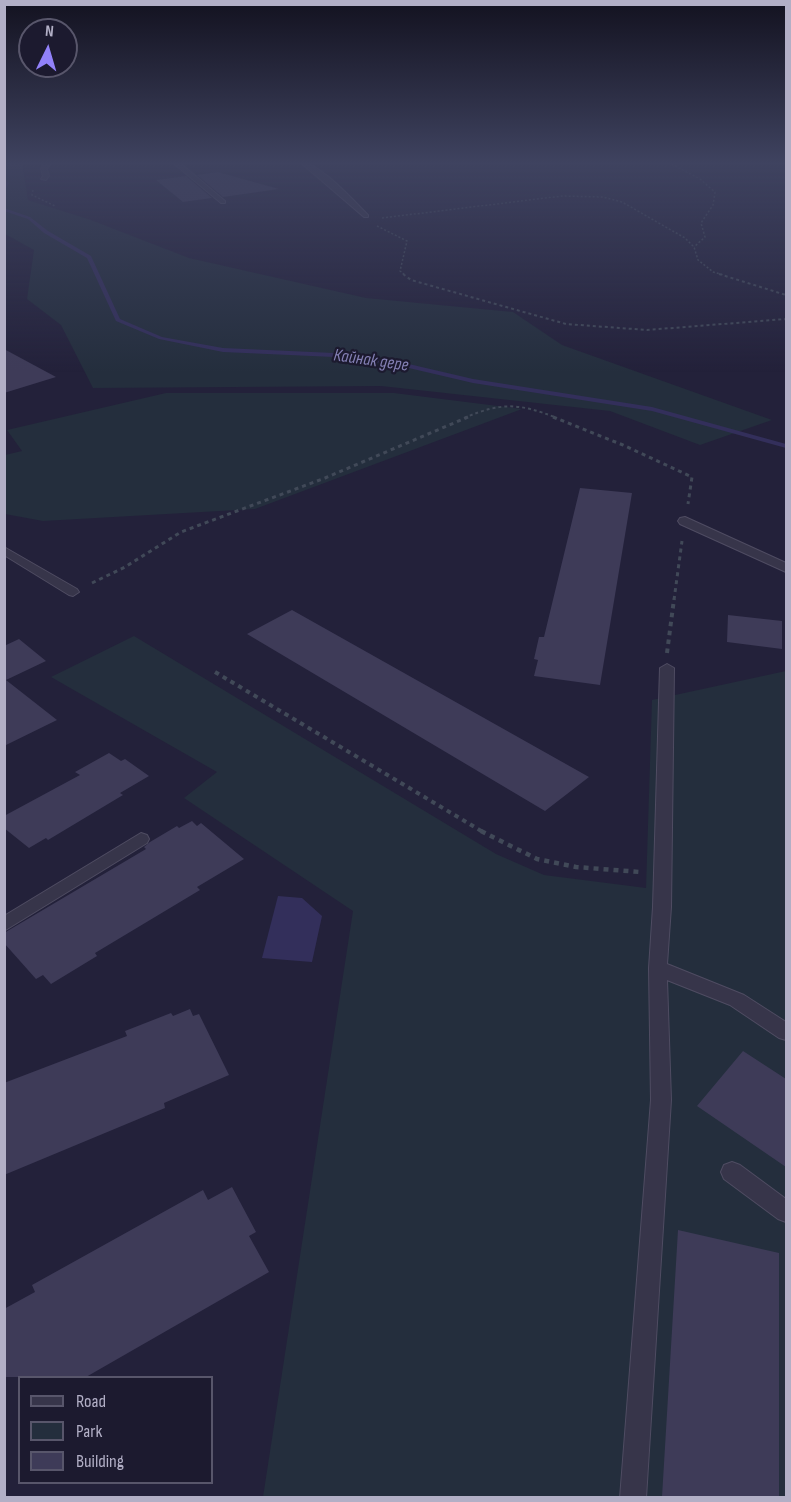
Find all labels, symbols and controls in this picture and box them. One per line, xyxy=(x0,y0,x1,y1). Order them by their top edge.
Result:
north arrow xyxy=(18,18,78,78)
text: N xyxy=(44,22,55,41)
water label: Кайнак дере xyxy=(332,345,410,377)
legend xyxy=(18,1376,213,1484)
text: Road xyxy=(76,1391,106,1412)
text: Park xyxy=(76,1421,102,1442)
text: Building xyxy=(76,1451,124,1472)

